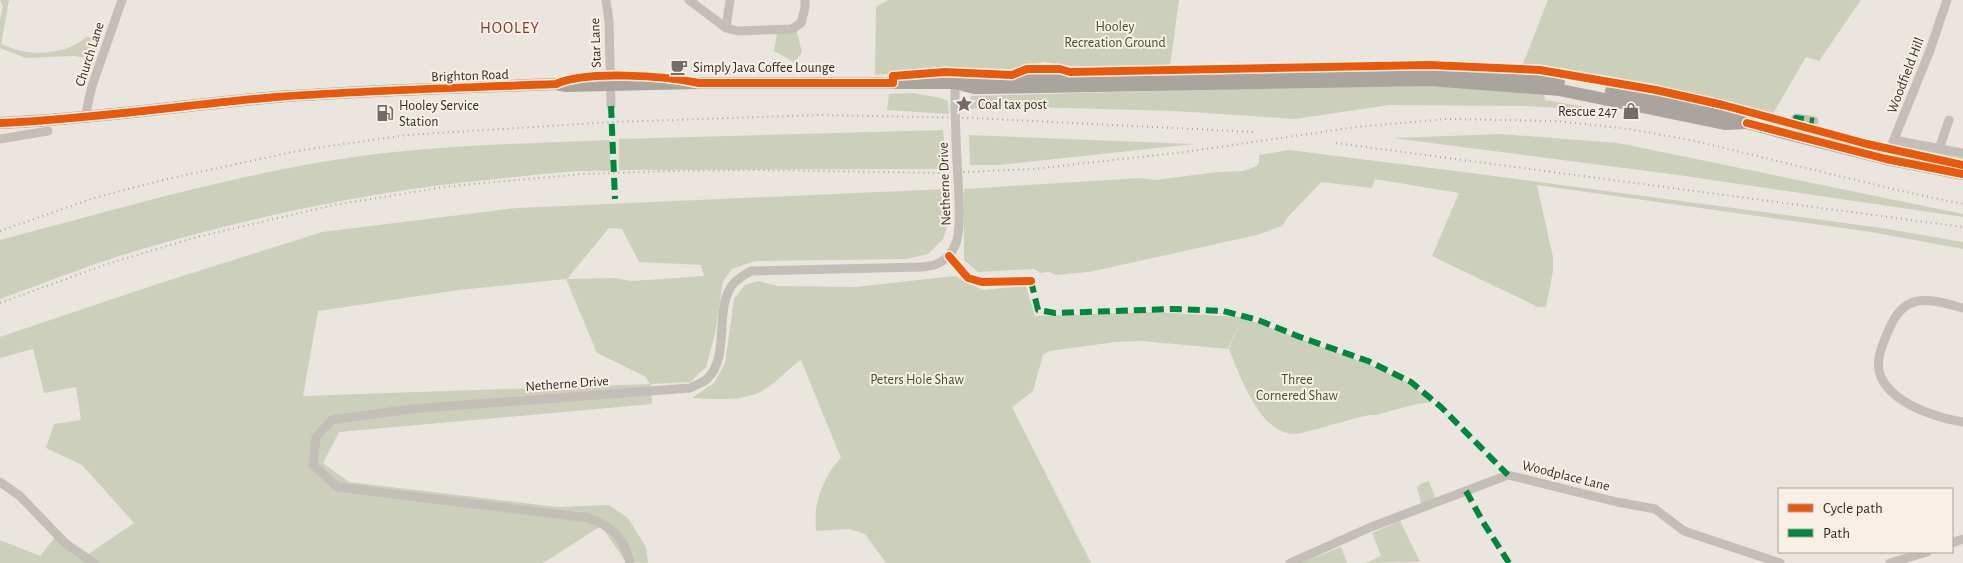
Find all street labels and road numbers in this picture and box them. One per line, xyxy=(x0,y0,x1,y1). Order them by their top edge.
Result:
street label: Star Lane xyxy=(588,18,604,68)
street label: Church Lane xyxy=(73,20,107,88)
street label: Woodfield Hill xyxy=(1885,35,1927,115)
street label: Brighton Road xyxy=(431,68,509,84)
street label: Netherne Drive xyxy=(937,142,953,226)
street label: Netherne Drive xyxy=(525,374,609,394)
street label: Woodplace Lane xyxy=(1520,458,1611,494)

